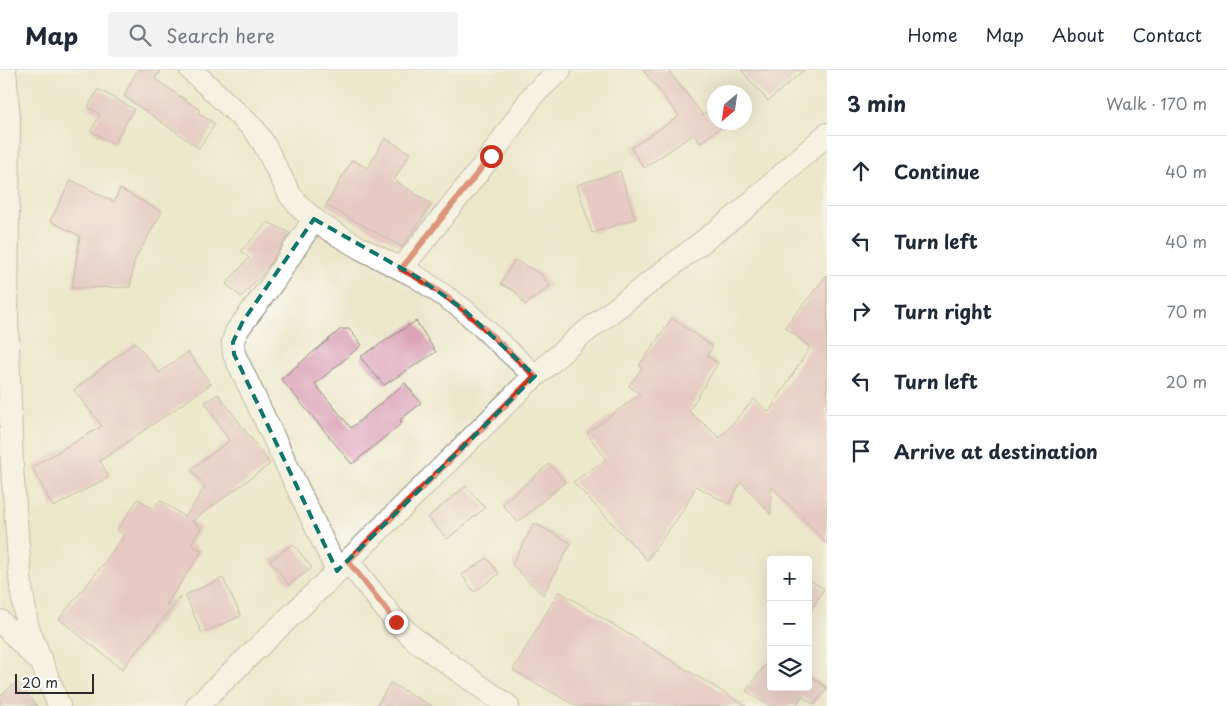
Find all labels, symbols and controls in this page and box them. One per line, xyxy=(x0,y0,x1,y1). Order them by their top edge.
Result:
search box xyxy=(108,12,458,57)
text: Map xyxy=(25,17,78,53)
icon: search xyxy=(126,21,154,49)
text: Search here xyxy=(166,21,275,49)
text: Home xyxy=(907,21,957,48)
text: Map xyxy=(985,21,1024,48)
text: About xyxy=(1052,21,1104,48)
text: Contact xyxy=(1132,21,1202,48)
north arrow xyxy=(707,85,752,130)
text: 3 min xyxy=(847,87,906,119)
text: Walk · 170 m xyxy=(1106,91,1207,115)
route start xyxy=(480,145,503,168)
icon: ahead xyxy=(847,157,875,185)
text: Continue xyxy=(894,157,980,185)
text: 40 m xyxy=(1165,159,1207,183)
icon: left xyxy=(847,227,875,255)
text: Turn left xyxy=(894,227,978,255)
text: 40 m xyxy=(1165,229,1207,253)
icon: right xyxy=(847,297,875,325)
text: Turn right xyxy=(894,297,992,325)
text: 70 m xyxy=(1167,299,1207,323)
icon: left xyxy=(847,367,875,395)
text: Turn left xyxy=(894,367,978,395)
text: 20 m xyxy=(1166,369,1207,393)
icon: arrive xyxy=(847,437,875,465)
text: Arrive at destination xyxy=(894,437,1098,465)
map controls xyxy=(767,556,812,691)
button: + xyxy=(767,556,812,601)
button: − xyxy=(767,601,812,646)
route end xyxy=(385,611,408,634)
button: layers xyxy=(767,646,812,691)
scale bar xyxy=(15,671,94,694)
text: 20 m xyxy=(22,672,58,693)

